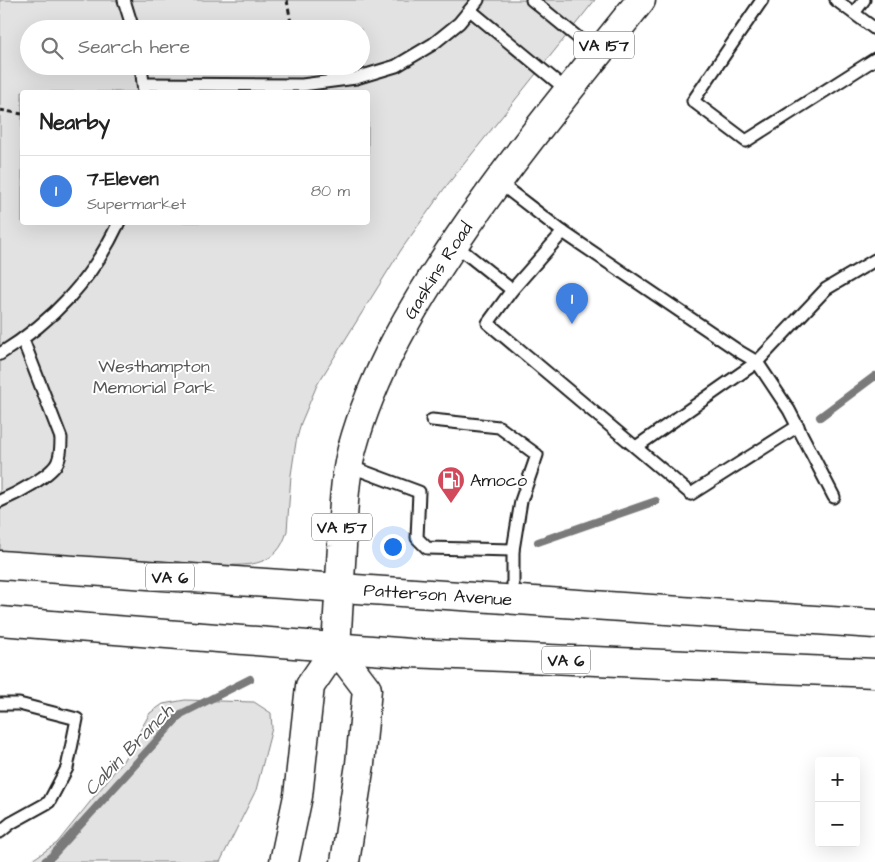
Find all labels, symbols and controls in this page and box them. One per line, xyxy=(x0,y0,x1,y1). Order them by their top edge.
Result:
search box xyxy=(20,20,370,75)
road number: VA 157 xyxy=(574,32,634,58)
icon: search xyxy=(38,34,66,62)
text: Search here xyxy=(78,34,190,61)
text: Nearby xyxy=(40,108,110,137)
text: 7-Eleven xyxy=(87,166,159,193)
text: 1 xyxy=(55,180,57,202)
text: 80 m xyxy=(311,180,350,202)
text: Supermarket xyxy=(87,193,186,215)
street label: Gaskins Road xyxy=(398,217,479,324)
pin: 1 xyxy=(556,283,588,324)
park label: Westhampton Memorial Park xyxy=(93,354,215,400)
fuel station icon: Amoco xyxy=(436,465,466,504)
place label: Amoco xyxy=(470,468,527,493)
road number: VA 157 xyxy=(312,514,372,540)
your location xyxy=(380,534,406,560)
road number: VA 6 xyxy=(146,564,194,590)
street label: Patterson Avenue xyxy=(363,578,513,613)
road number: VA 6 xyxy=(542,646,590,674)
water label: Cabin Branch xyxy=(78,697,181,802)
map controls xyxy=(815,757,860,847)
button: + xyxy=(815,757,860,802)
button: − xyxy=(815,802,860,847)

